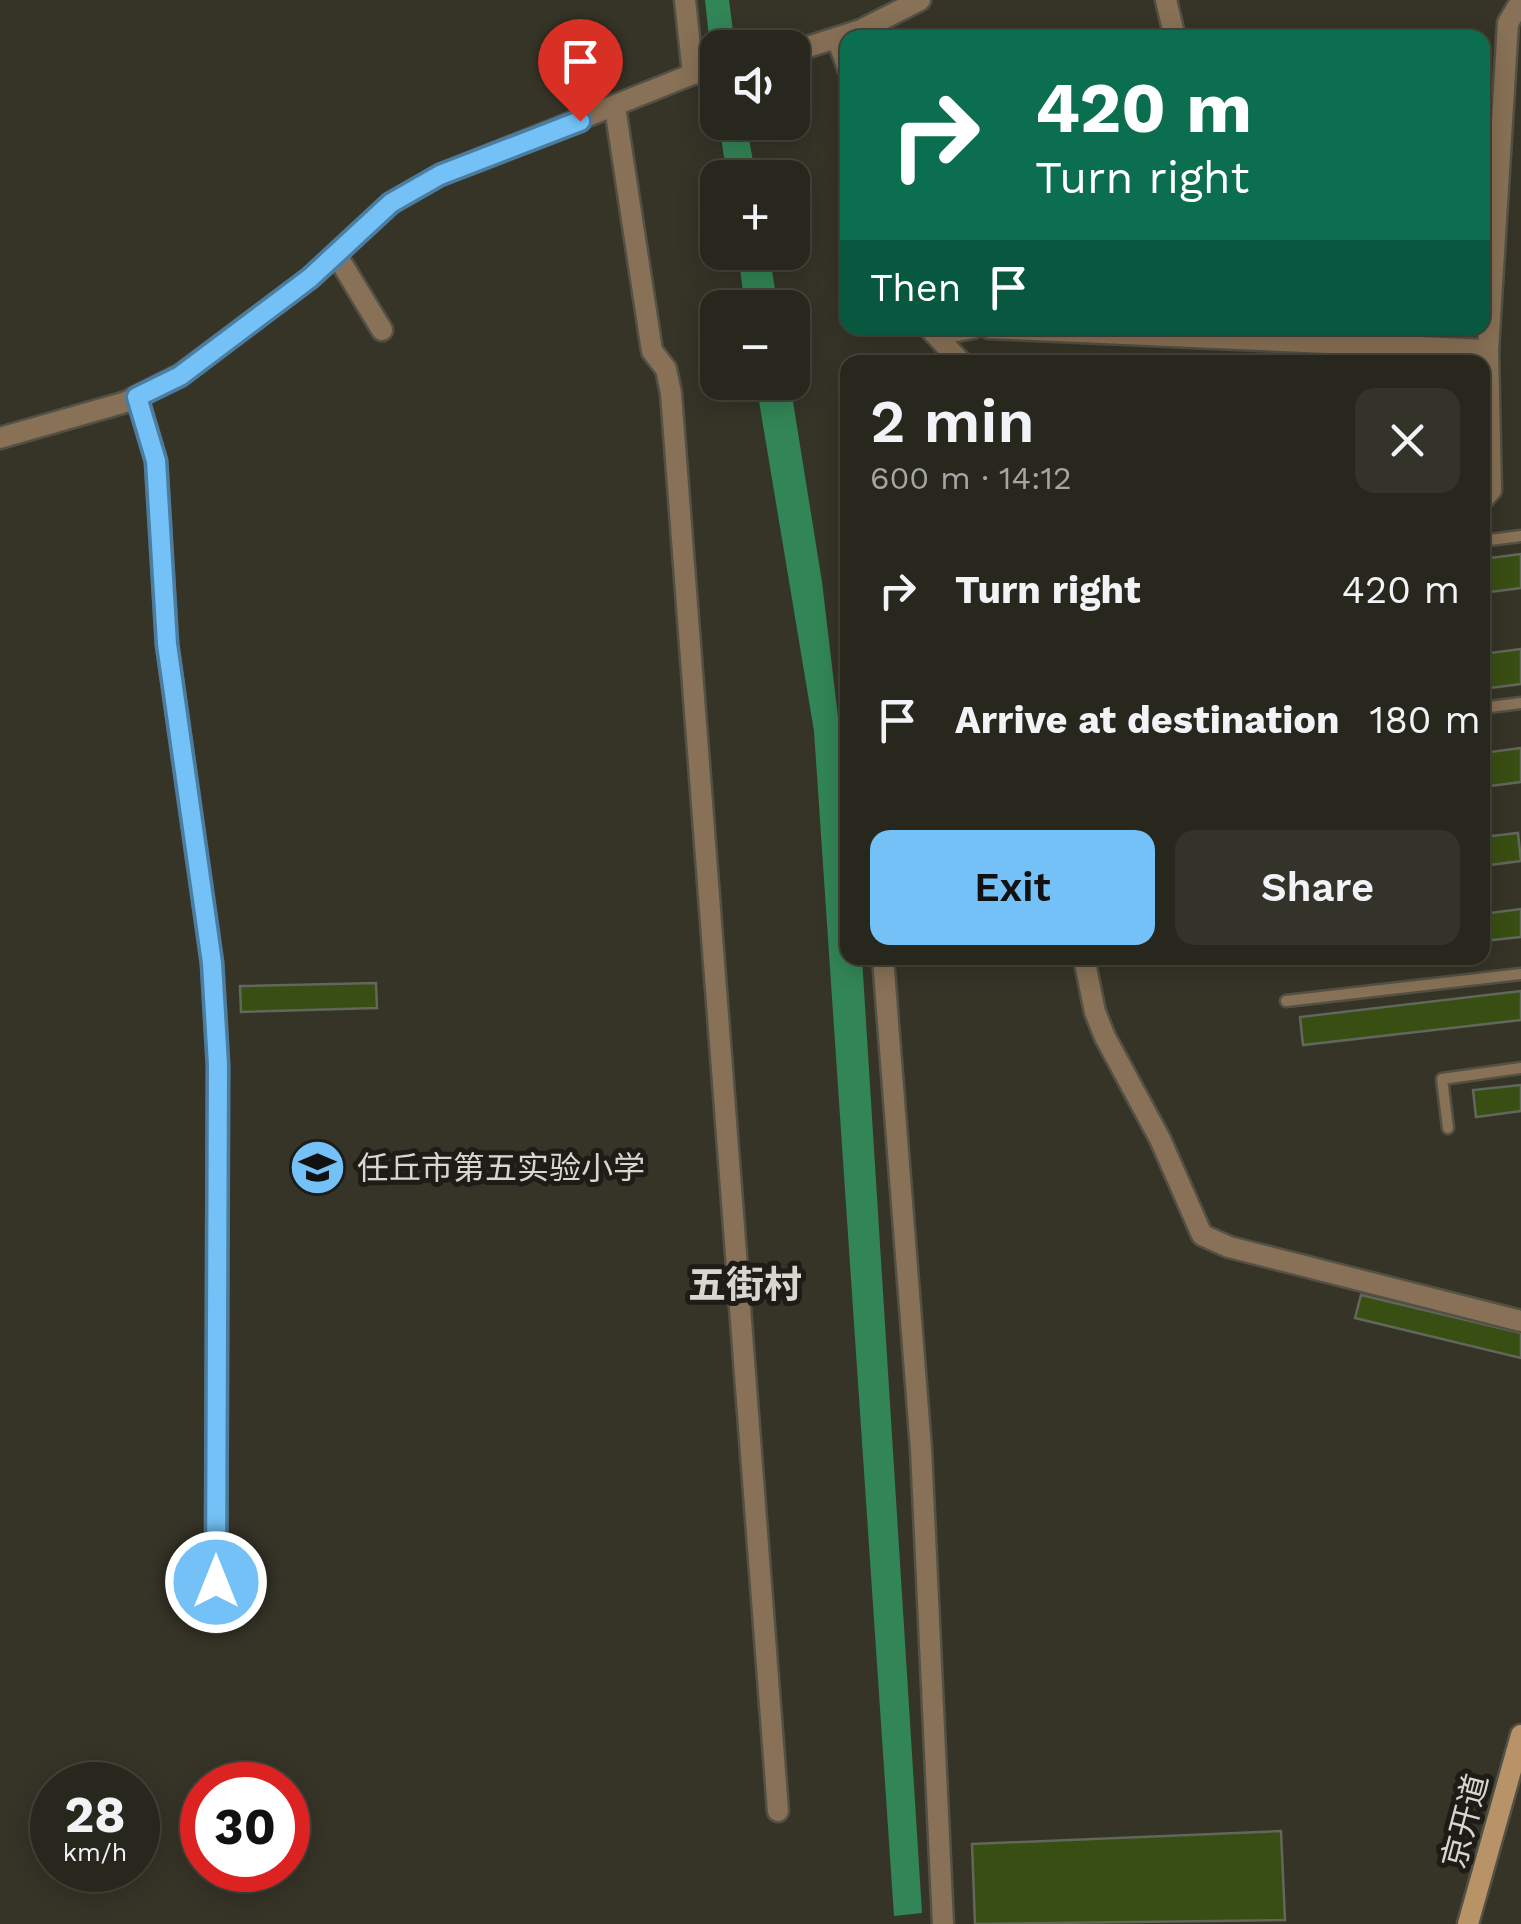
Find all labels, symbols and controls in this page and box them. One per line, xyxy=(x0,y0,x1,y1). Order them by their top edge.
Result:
pin xyxy=(538,19,623,122)
map controls xyxy=(700,30,810,400)
button: sound xyxy=(700,30,810,140)
icon: arrive xyxy=(553,34,608,89)
text: 420 m xyxy=(1035,67,1252,149)
icon: right xyxy=(870,70,1000,200)
text: Turn right xyxy=(1035,151,1249,204)
button: + xyxy=(700,160,810,270)
icon: arrive xyxy=(981,260,1036,315)
text: Then xyxy=(870,266,961,310)
button: − xyxy=(700,290,810,400)
text: 2 min xyxy=(870,386,1035,457)
button: close xyxy=(1355,388,1460,493)
text: 600 m · 14:12 xyxy=(870,459,1072,497)
icon: right xyxy=(870,563,925,618)
text: Turn right xyxy=(955,568,1141,612)
text: 420 m xyxy=(1342,568,1460,612)
icon: arrive xyxy=(870,693,925,748)
text: Arrive at destination xyxy=(955,698,1340,742)
text: 180 m xyxy=(1370,698,1481,742)
button: Exit xyxy=(870,830,1155,945)
button: Share xyxy=(1175,830,1460,945)
school or university icon: 任丘市第五实验小学 xyxy=(288,1138,348,1198)
place label: 任丘市第五实验小学 xyxy=(357,1149,645,1187)
district label: 五街村 xyxy=(688,1263,802,1307)
position arrow xyxy=(164,1530,268,1634)
speed limit sign: 30 xyxy=(180,1762,310,1892)
street label: 京开道 xyxy=(1434,1770,1496,1872)
text: 28 xyxy=(64,1785,126,1844)
text: km/h xyxy=(63,1838,127,1867)

